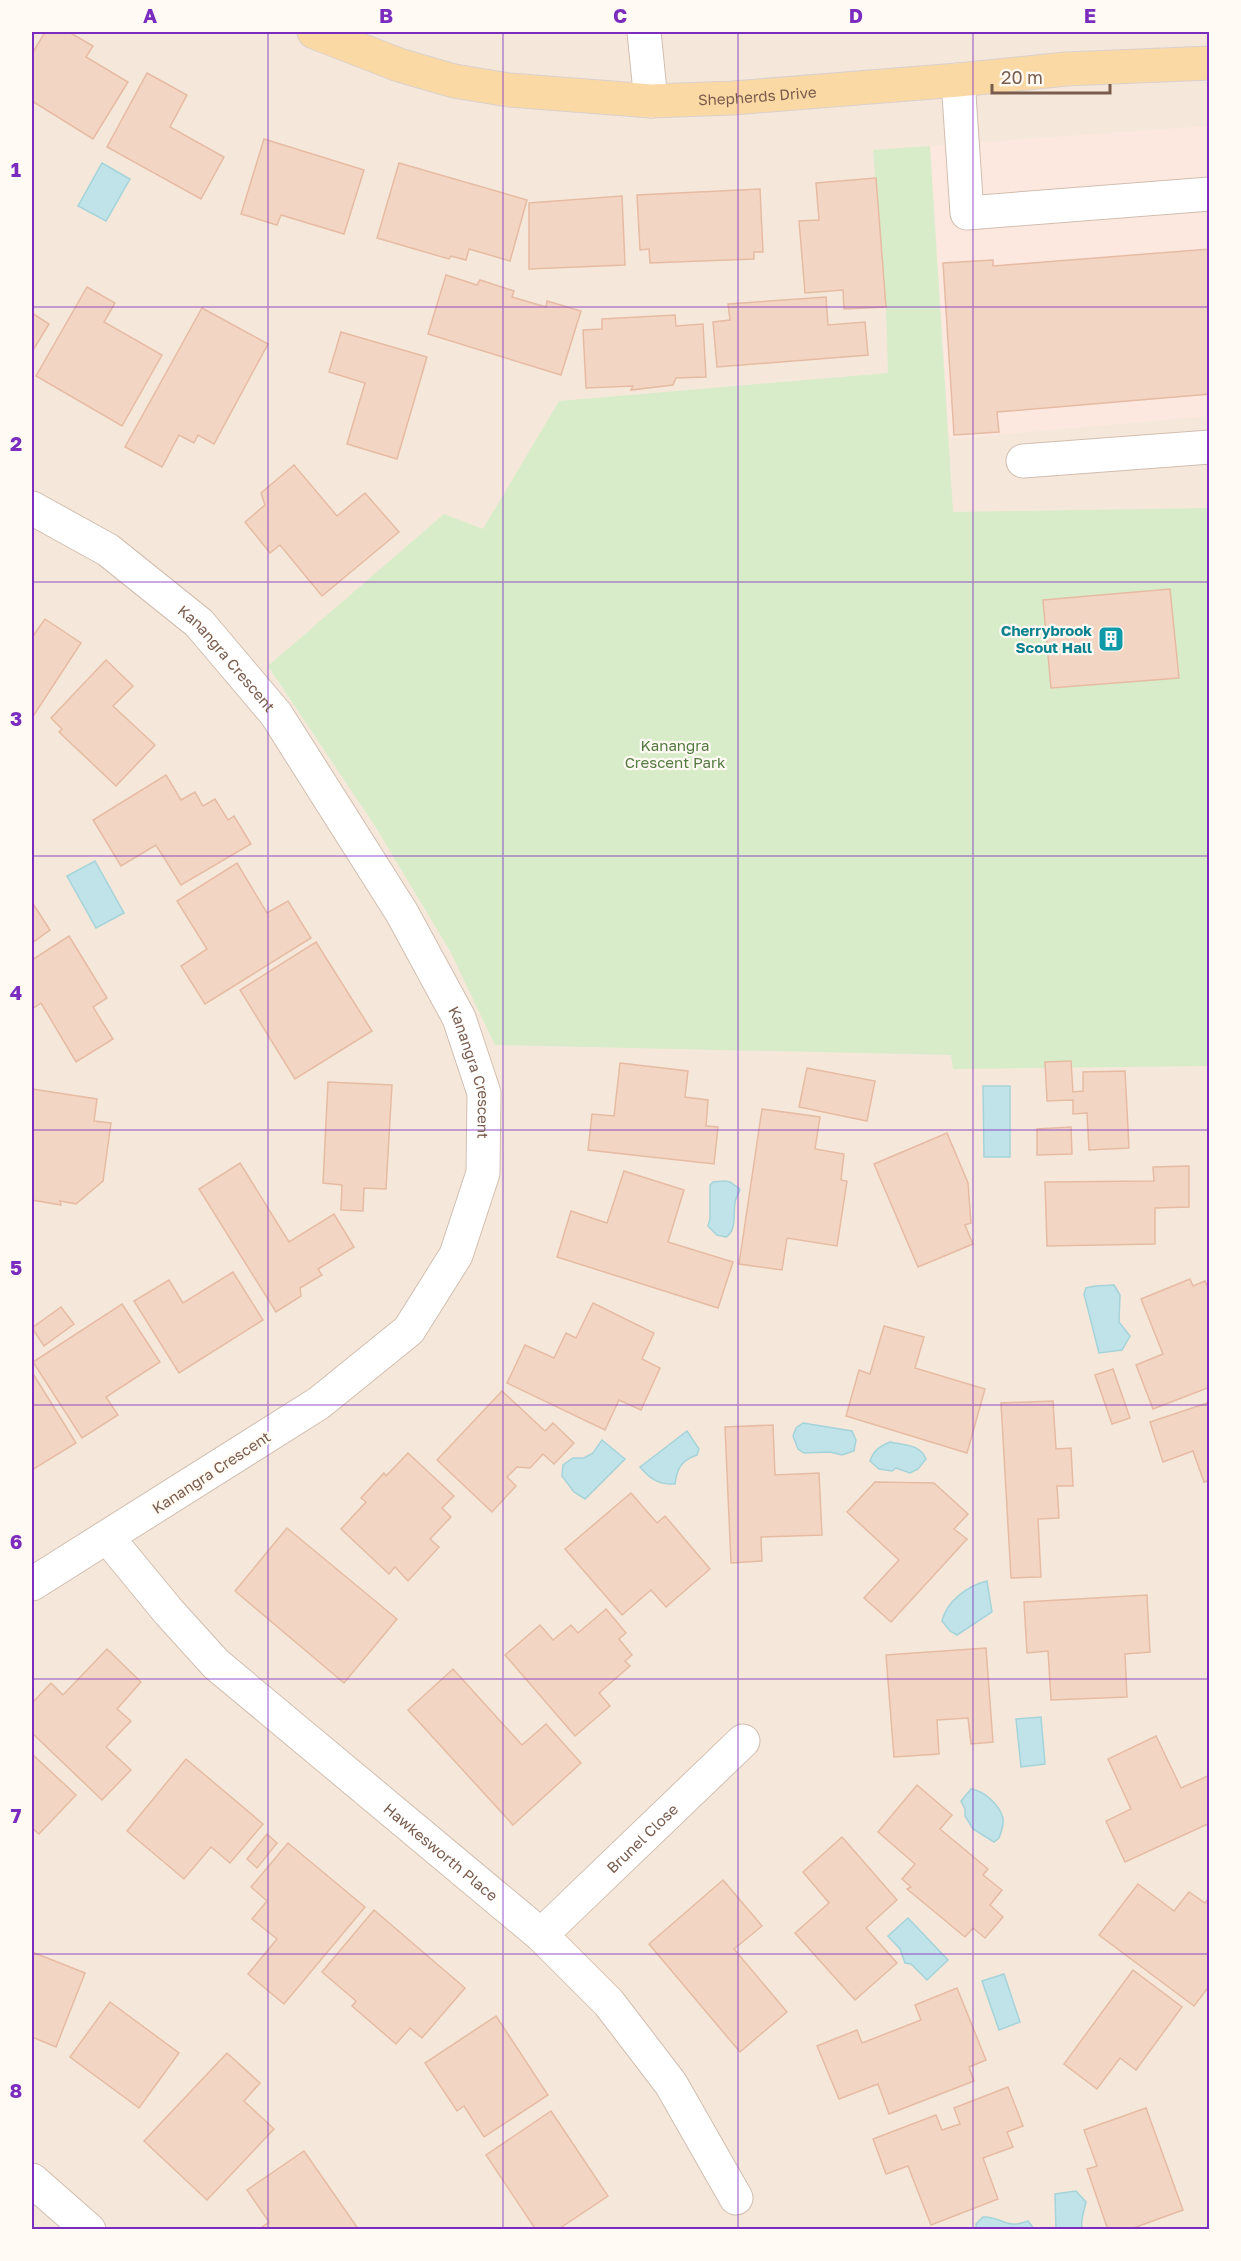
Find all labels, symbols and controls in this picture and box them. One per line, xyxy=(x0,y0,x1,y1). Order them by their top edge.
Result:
text: A xyxy=(143,3,157,27)
text: B xyxy=(379,3,393,27)
text: C xyxy=(613,3,627,27)
text: D xyxy=(849,3,863,27)
text: E xyxy=(1084,3,1096,27)
scale bar xyxy=(992,57,1110,95)
text: 20 m xyxy=(1001,66,1043,88)
street label: Shepherds Drive xyxy=(698,82,817,108)
text: 1 xyxy=(11,157,21,181)
text: 2 xyxy=(10,431,22,455)
street label: Kanangra Crescent xyxy=(175,601,279,715)
place label: Cherrybrook Scout Hall xyxy=(1001,621,1092,656)
building icon: Cherrybrook Scout Hall xyxy=(1096,624,1126,654)
text: 3 xyxy=(10,706,22,730)
park label: Kanangra Crescent Park xyxy=(625,736,726,771)
text: 4 xyxy=(10,980,22,1004)
street label: Kanangra Crescent xyxy=(445,1003,493,1139)
text: 5 xyxy=(10,1255,22,1279)
street label: Kanangra Crescent xyxy=(149,1427,273,1517)
text: 6 xyxy=(10,1529,22,1553)
street label: Hawkesworth Place xyxy=(380,1799,502,1905)
street label: Brunel Close xyxy=(603,1799,682,1876)
text: 7 xyxy=(11,1803,22,1827)
text: 8 xyxy=(10,2078,22,2102)

